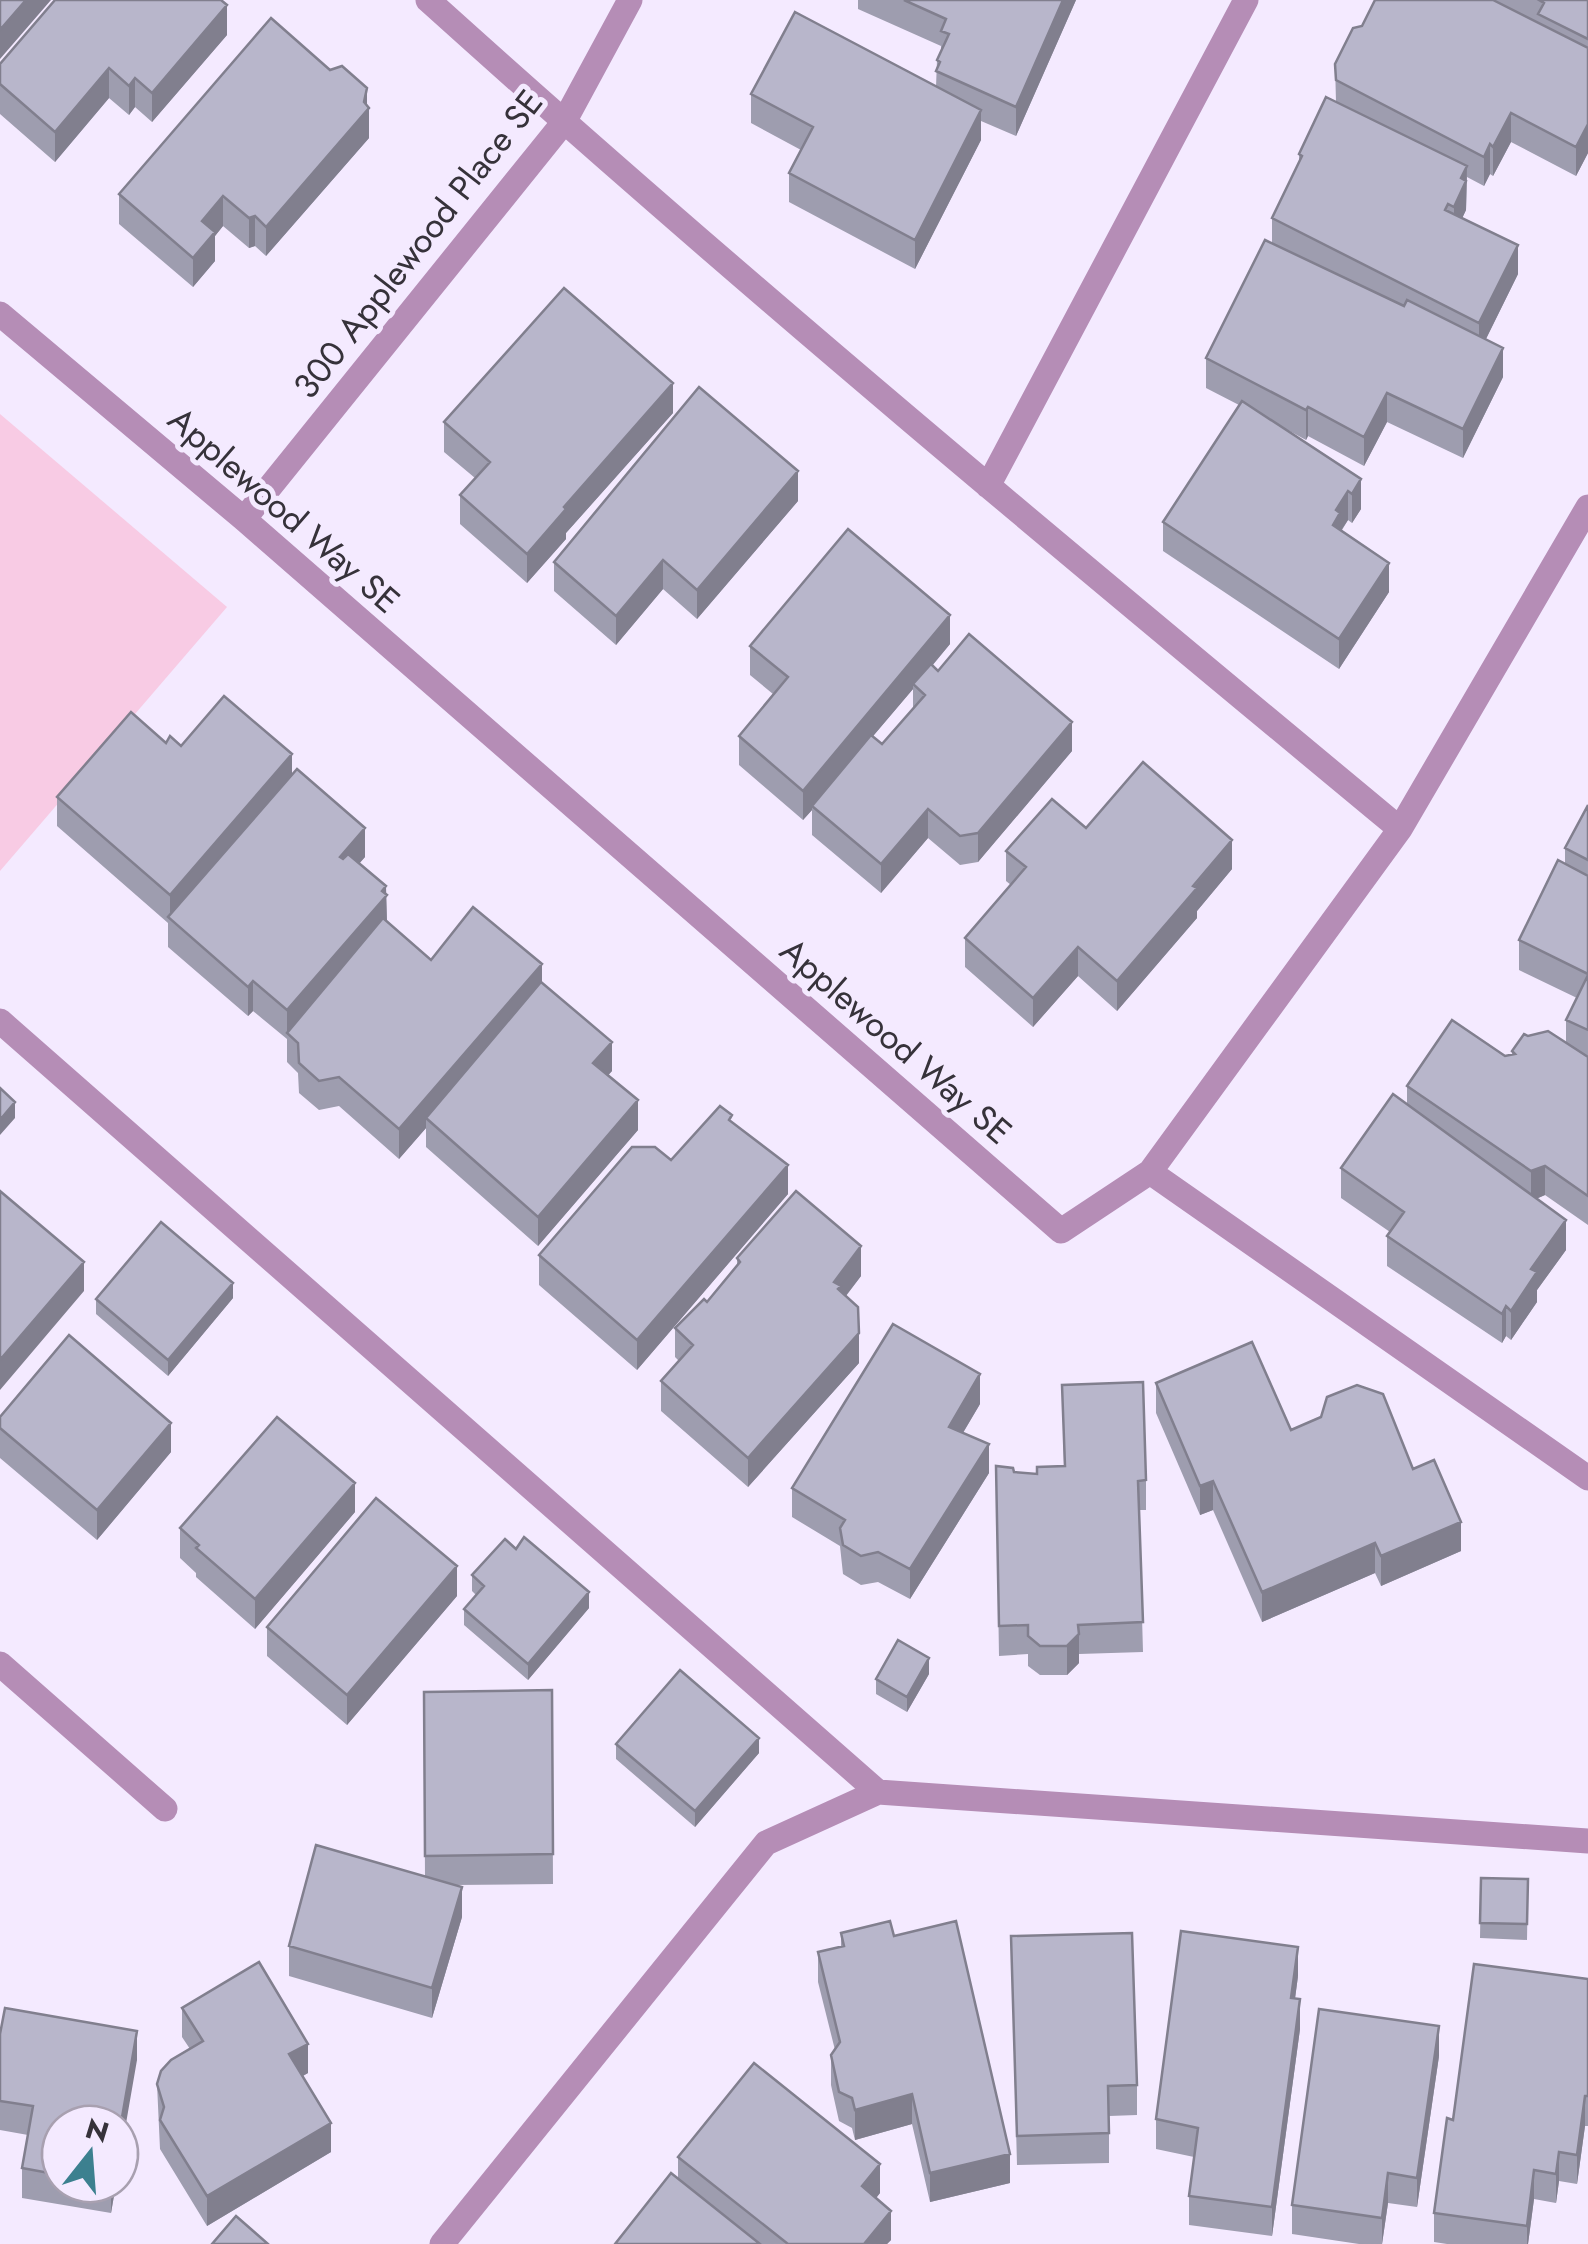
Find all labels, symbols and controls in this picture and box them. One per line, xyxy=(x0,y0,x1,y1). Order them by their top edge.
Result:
street label: 300 Applewood Place SE xyxy=(281,79,555,409)
street label: Applewood Way SE xyxy=(157,395,411,625)
street label: Applewood Way SE xyxy=(769,926,1023,1156)
north arrow xyxy=(40,2104,140,2204)
text: N xyxy=(81,2108,114,2153)

